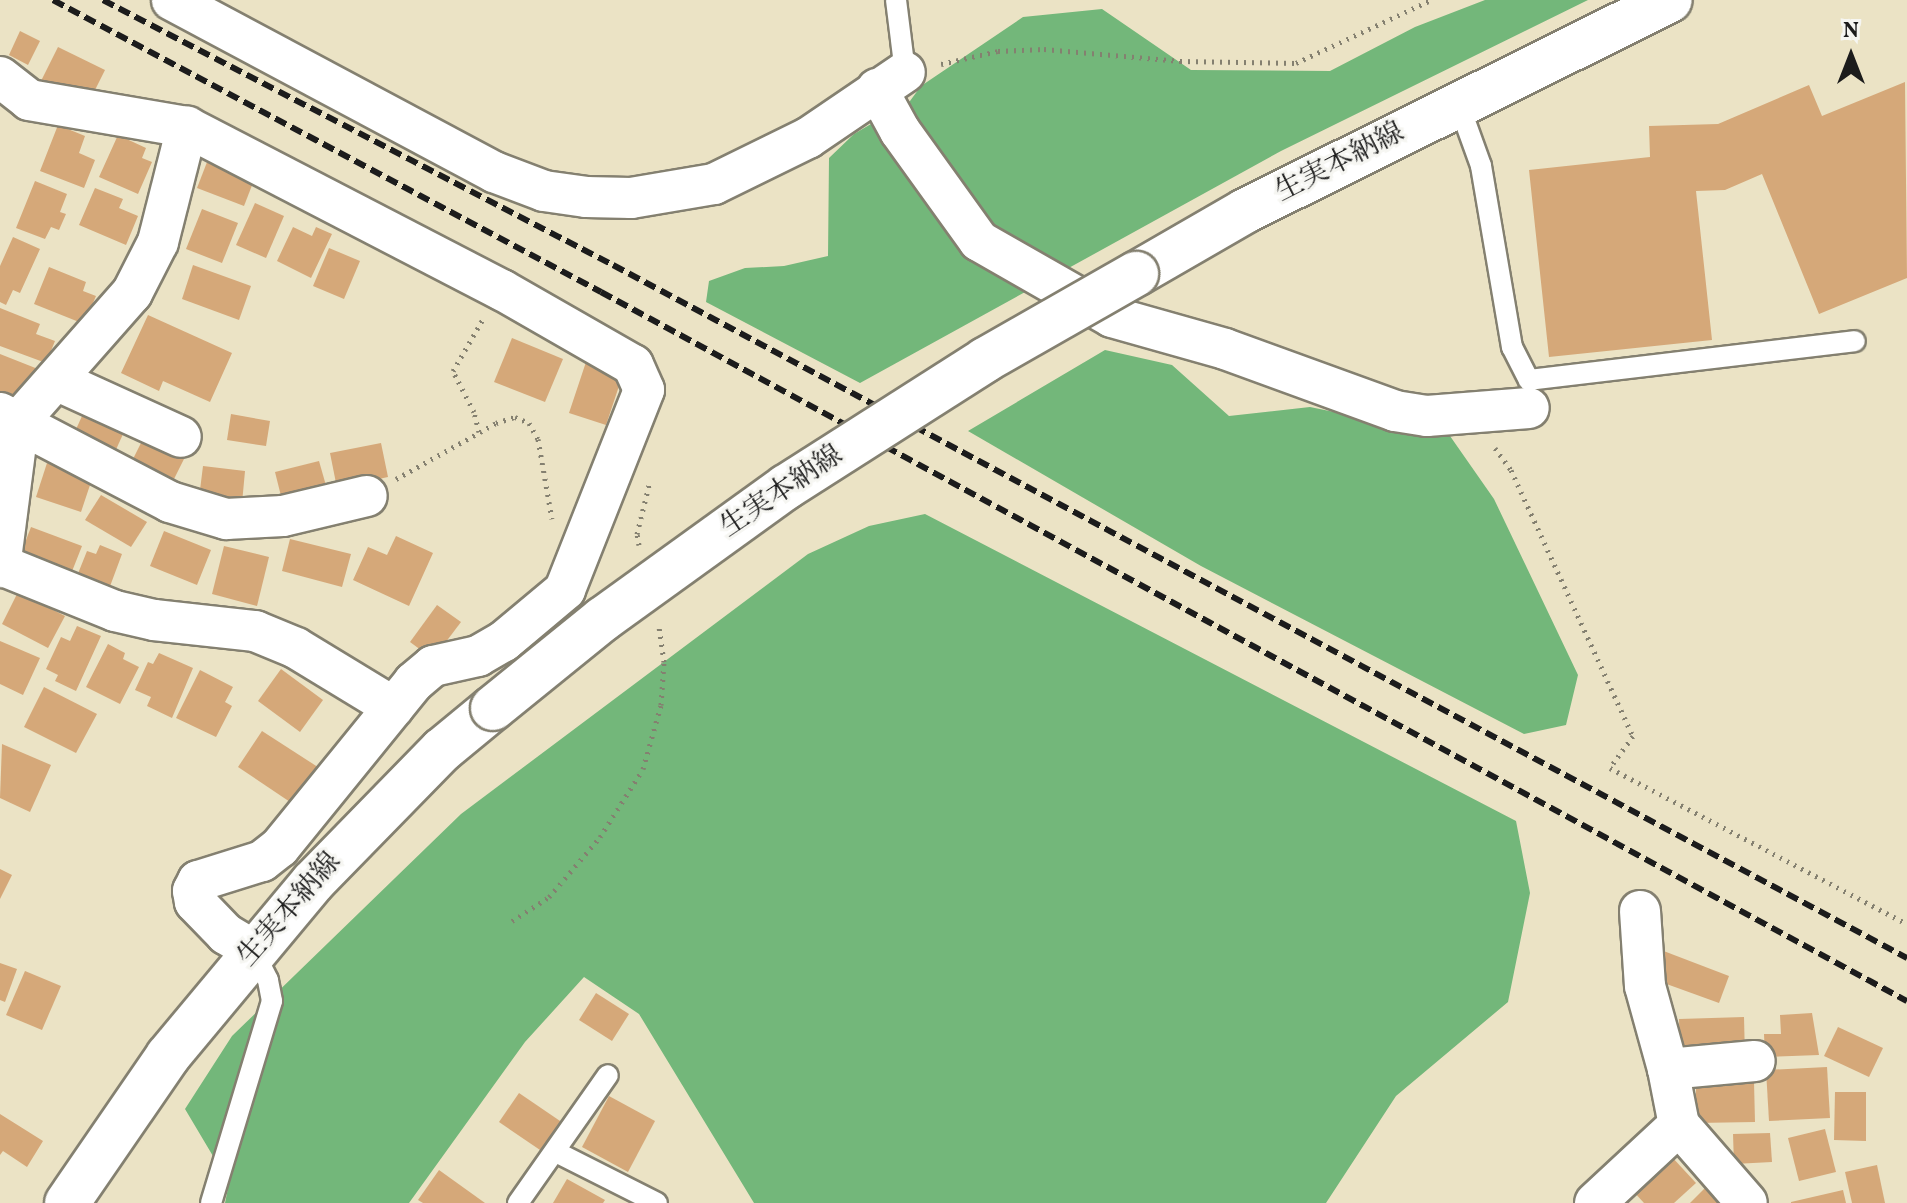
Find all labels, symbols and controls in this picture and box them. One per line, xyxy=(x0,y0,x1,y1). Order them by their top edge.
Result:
north arrow xyxy=(1811,16,1891,96)
text: N xyxy=(1843,16,1859,47)
street label: 生実本納線 xyxy=(1270,116,1410,210)
street label: 生実本納線 xyxy=(715,439,849,545)
street label: 生実本納線 xyxy=(231,846,349,974)

